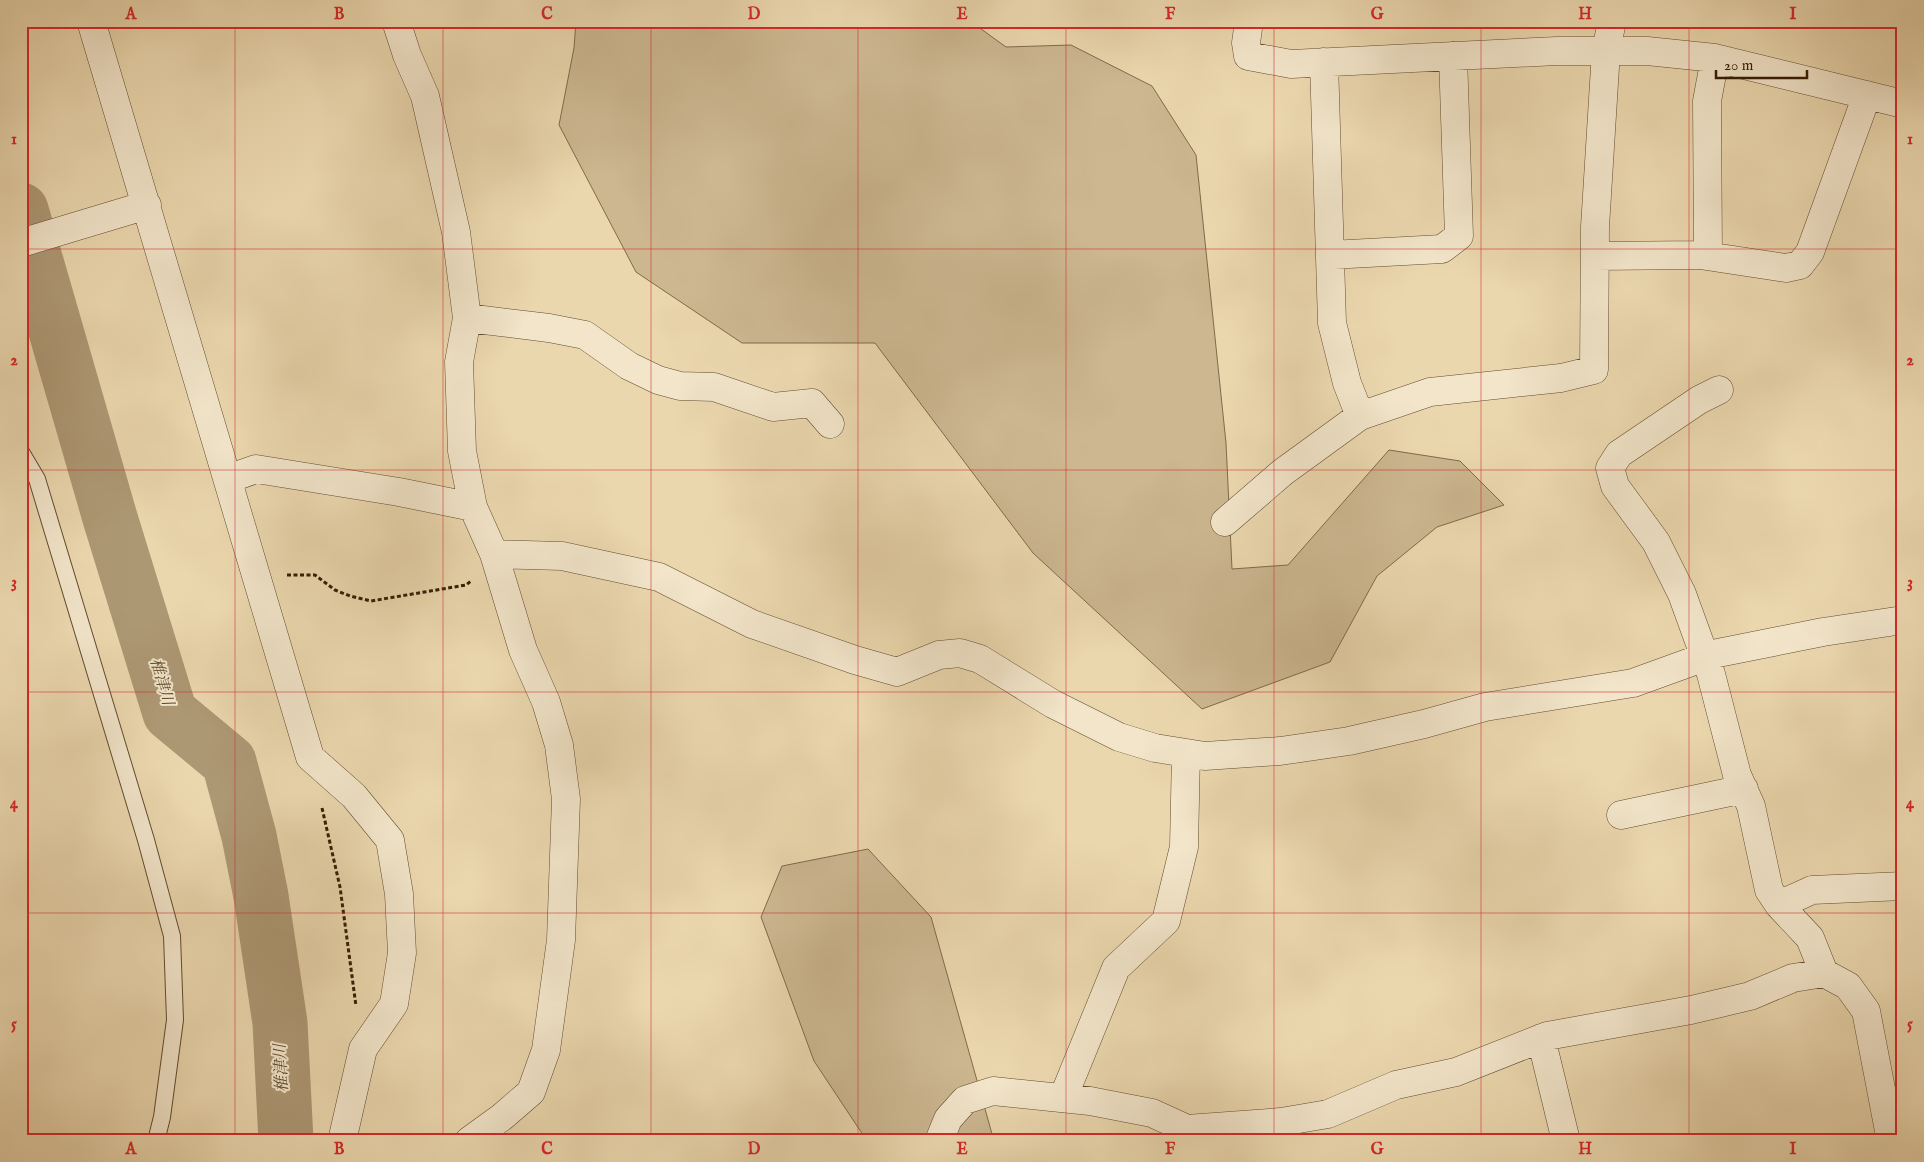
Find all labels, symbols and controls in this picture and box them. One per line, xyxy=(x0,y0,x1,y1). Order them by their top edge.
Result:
text: A xyxy=(125,5,138,25)
text: B xyxy=(334,5,345,25)
text: C xyxy=(541,5,553,25)
text: D xyxy=(748,5,761,25)
text: E xyxy=(956,5,968,25)
text: F xyxy=(1165,5,1176,25)
text: G xyxy=(1371,5,1384,25)
text: H xyxy=(1578,5,1592,25)
text: I xyxy=(1790,5,1797,25)
scale bar xyxy=(1716,48,1808,80)
text: 20 m xyxy=(1724,56,1754,75)
text: 1 xyxy=(11,130,17,150)
text: 1 xyxy=(1907,130,1913,150)
text: 2 xyxy=(10,351,18,371)
text: 2 xyxy=(1906,351,1914,371)
text: 3 xyxy=(11,573,17,593)
text: 3 xyxy=(1907,573,1913,593)
water label: 椎津川 xyxy=(145,656,178,710)
text: 4 xyxy=(10,794,19,814)
text: 4 xyxy=(1906,794,1915,814)
text: 5 xyxy=(11,1015,17,1035)
text: 5 xyxy=(1907,1015,1913,1035)
water label: 椎津川 xyxy=(271,1042,293,1092)
text: A xyxy=(125,1140,138,1160)
text: B xyxy=(334,1140,345,1160)
text: C xyxy=(541,1140,553,1160)
text: D xyxy=(748,1140,761,1160)
text: E xyxy=(956,1140,968,1160)
text: F xyxy=(1165,1140,1176,1160)
text: G xyxy=(1371,1140,1384,1160)
text: H xyxy=(1578,1140,1592,1160)
text: I xyxy=(1790,1140,1797,1160)

